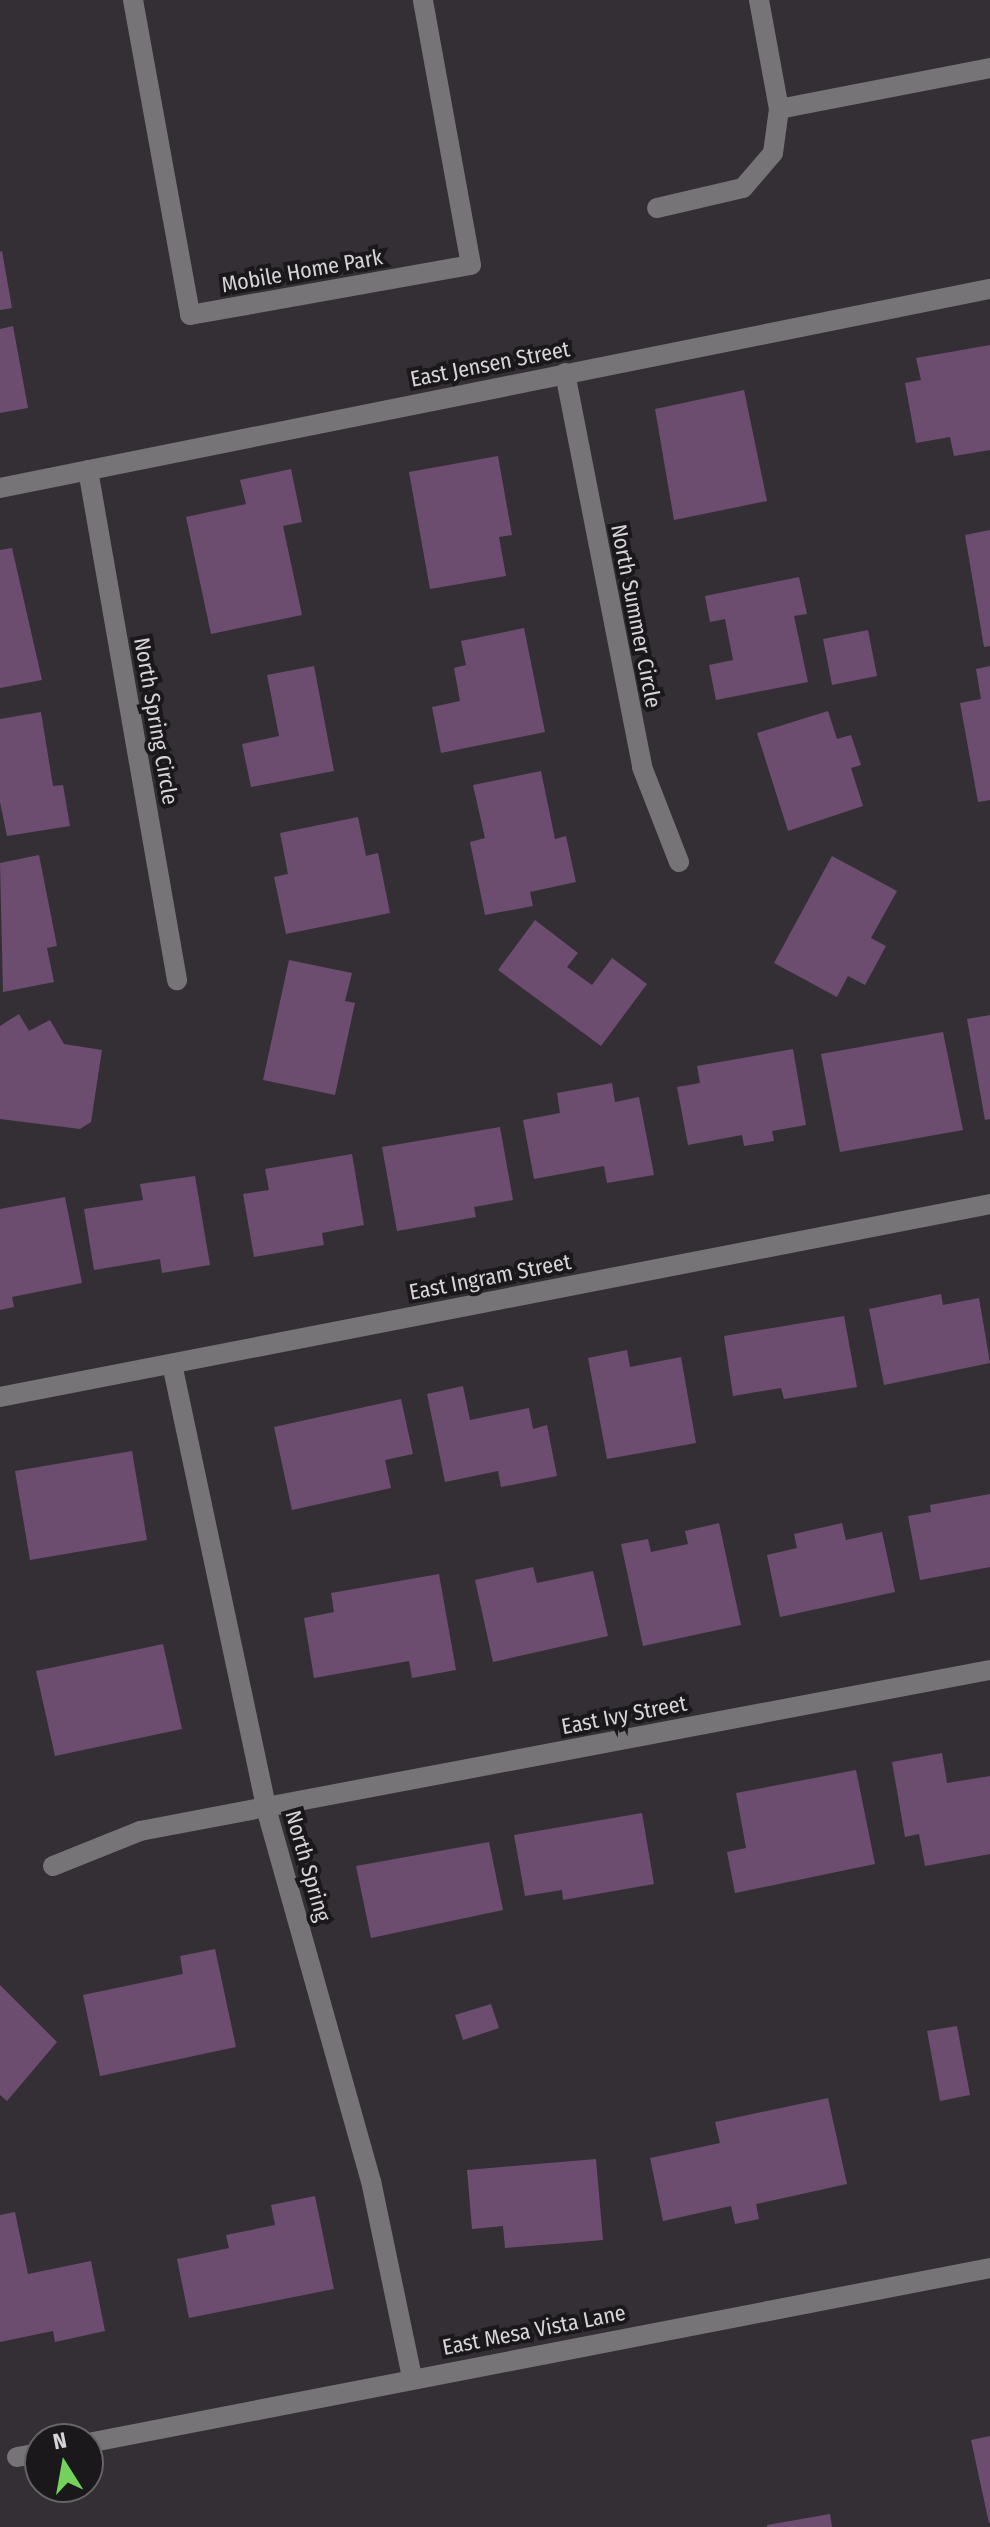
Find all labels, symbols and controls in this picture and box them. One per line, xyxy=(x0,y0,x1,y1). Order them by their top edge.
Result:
street label: Mobile Home Park xyxy=(219,244,385,298)
street label: East Jensen Street xyxy=(408,336,572,392)
street label: North Summer Circle xyxy=(605,522,667,710)
street label: North Spring Circle xyxy=(128,635,184,807)
street label: East Ingram Street xyxy=(407,1248,573,1306)
street label: East Ivy Street xyxy=(559,1690,689,1740)
street label: North Spring xyxy=(280,1807,336,1925)
street label: East Mesa Vista Lane xyxy=(440,2299,628,2361)
north arrow xyxy=(24,2423,104,2503)
text: N xyxy=(51,2426,69,2455)

